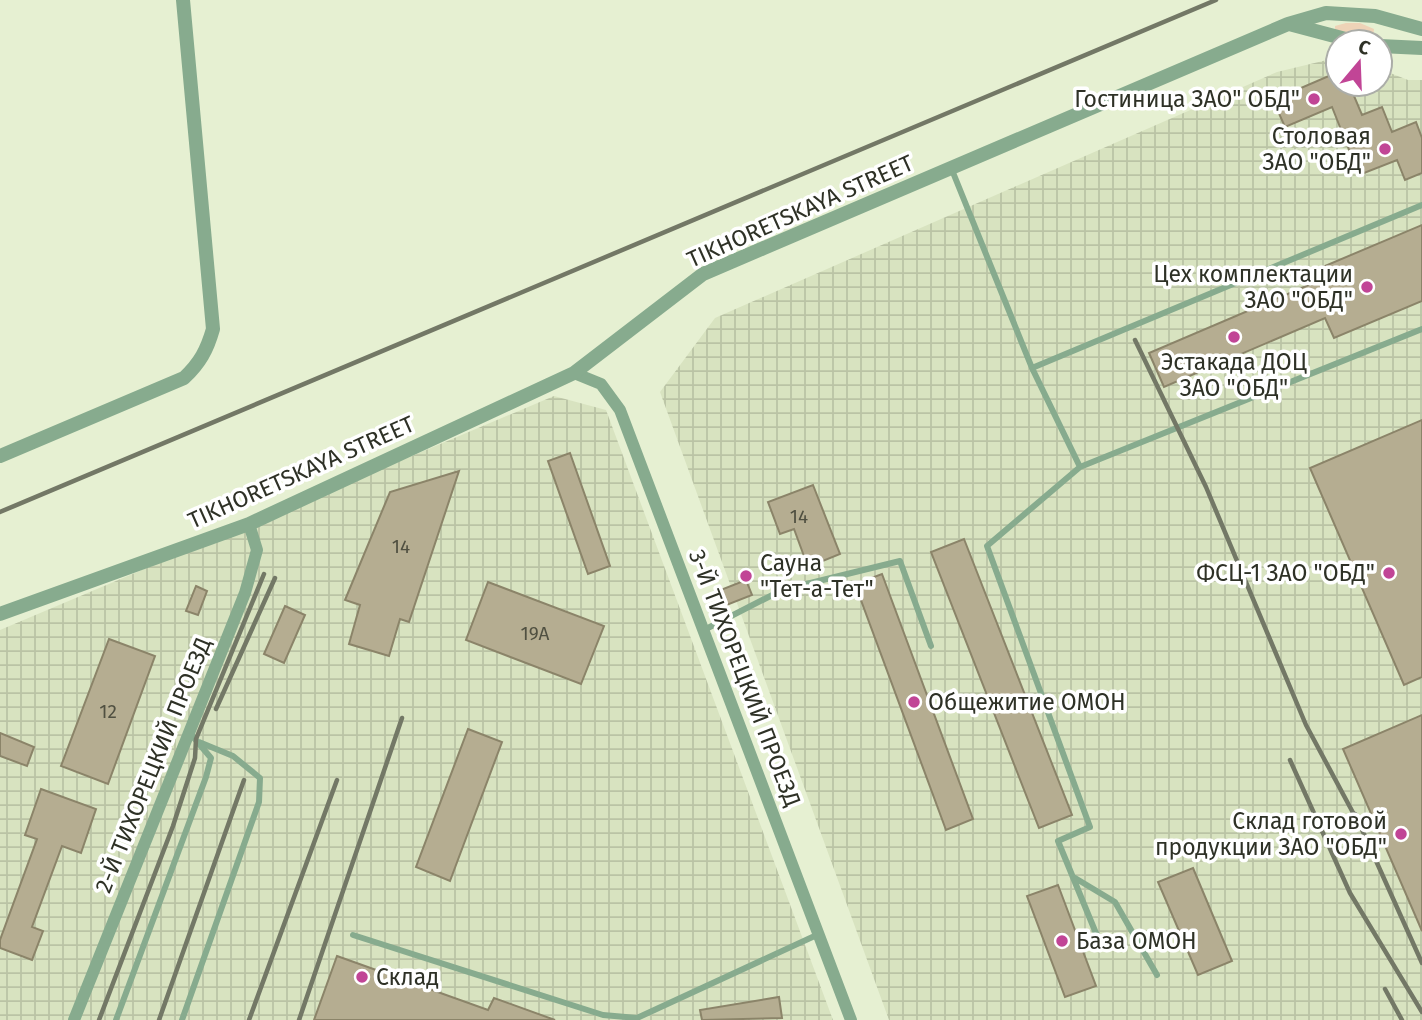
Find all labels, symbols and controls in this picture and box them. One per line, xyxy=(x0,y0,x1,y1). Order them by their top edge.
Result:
north arrow xyxy=(1324,28,1394,98)
text: С xyxy=(1355,35,1373,60)
place label: Гостиница ЗАО" ОБД" xyxy=(1074,85,1300,113)
marker: Гостиница ЗАО" ОБД" xyxy=(1306,91,1322,107)
place label: Столовая ЗАО "ОБД" xyxy=(1263,122,1371,176)
marker: Столовая ЗАО "ОБД" xyxy=(1377,141,1393,157)
street label: TIKHORETSKAYA STREET xyxy=(683,148,918,274)
place label: Цех комплектации ЗАО "ОБД" xyxy=(1153,260,1353,314)
marker: Цех комплектации ЗАО "ОБД" xyxy=(1359,279,1375,295)
marker: Эстакада ДОЦ ЗАО "ОБД" xyxy=(1226,329,1242,345)
place label: Эстакада ДОЦ ЗАО "ОБД" xyxy=(1161,348,1307,402)
street label: TIKHORETSKAYA STREET xyxy=(184,409,419,535)
house number: 14 xyxy=(790,505,808,528)
house number: 14 xyxy=(392,535,410,558)
street label: 3-Й ТИХОРЕЦКИЙ ПРОЕЗД xyxy=(683,546,807,810)
place label: Сауна "Тет-а-Тет" xyxy=(760,549,874,603)
place label: ФСЦ-1 ЗАО "ОБД" xyxy=(1196,559,1375,587)
marker: ФСЦ-1 ЗАО "ОБД" xyxy=(1381,565,1397,581)
marker: Сауна "Тет-а-Тет" xyxy=(738,568,754,584)
house number: 19А xyxy=(521,622,550,645)
street label: 2-Й ТИХОРЕЦКИЙ ПРОЕЗД xyxy=(89,633,217,897)
place label: Общежитие ОМОН xyxy=(928,688,1126,716)
marker: Общежитие ОМОН xyxy=(906,694,922,710)
house number: 12 xyxy=(99,700,117,723)
place label: Склад готовой продукции ЗАО "ОБД" xyxy=(1155,807,1387,861)
marker: Склад готовой продукции ЗАО "ОБД" xyxy=(1393,826,1409,842)
place label: База ОМОН xyxy=(1076,927,1197,955)
marker: База ОМОН xyxy=(1054,933,1070,949)
place label: Склад xyxy=(376,963,439,991)
marker: Склад xyxy=(354,969,370,985)

